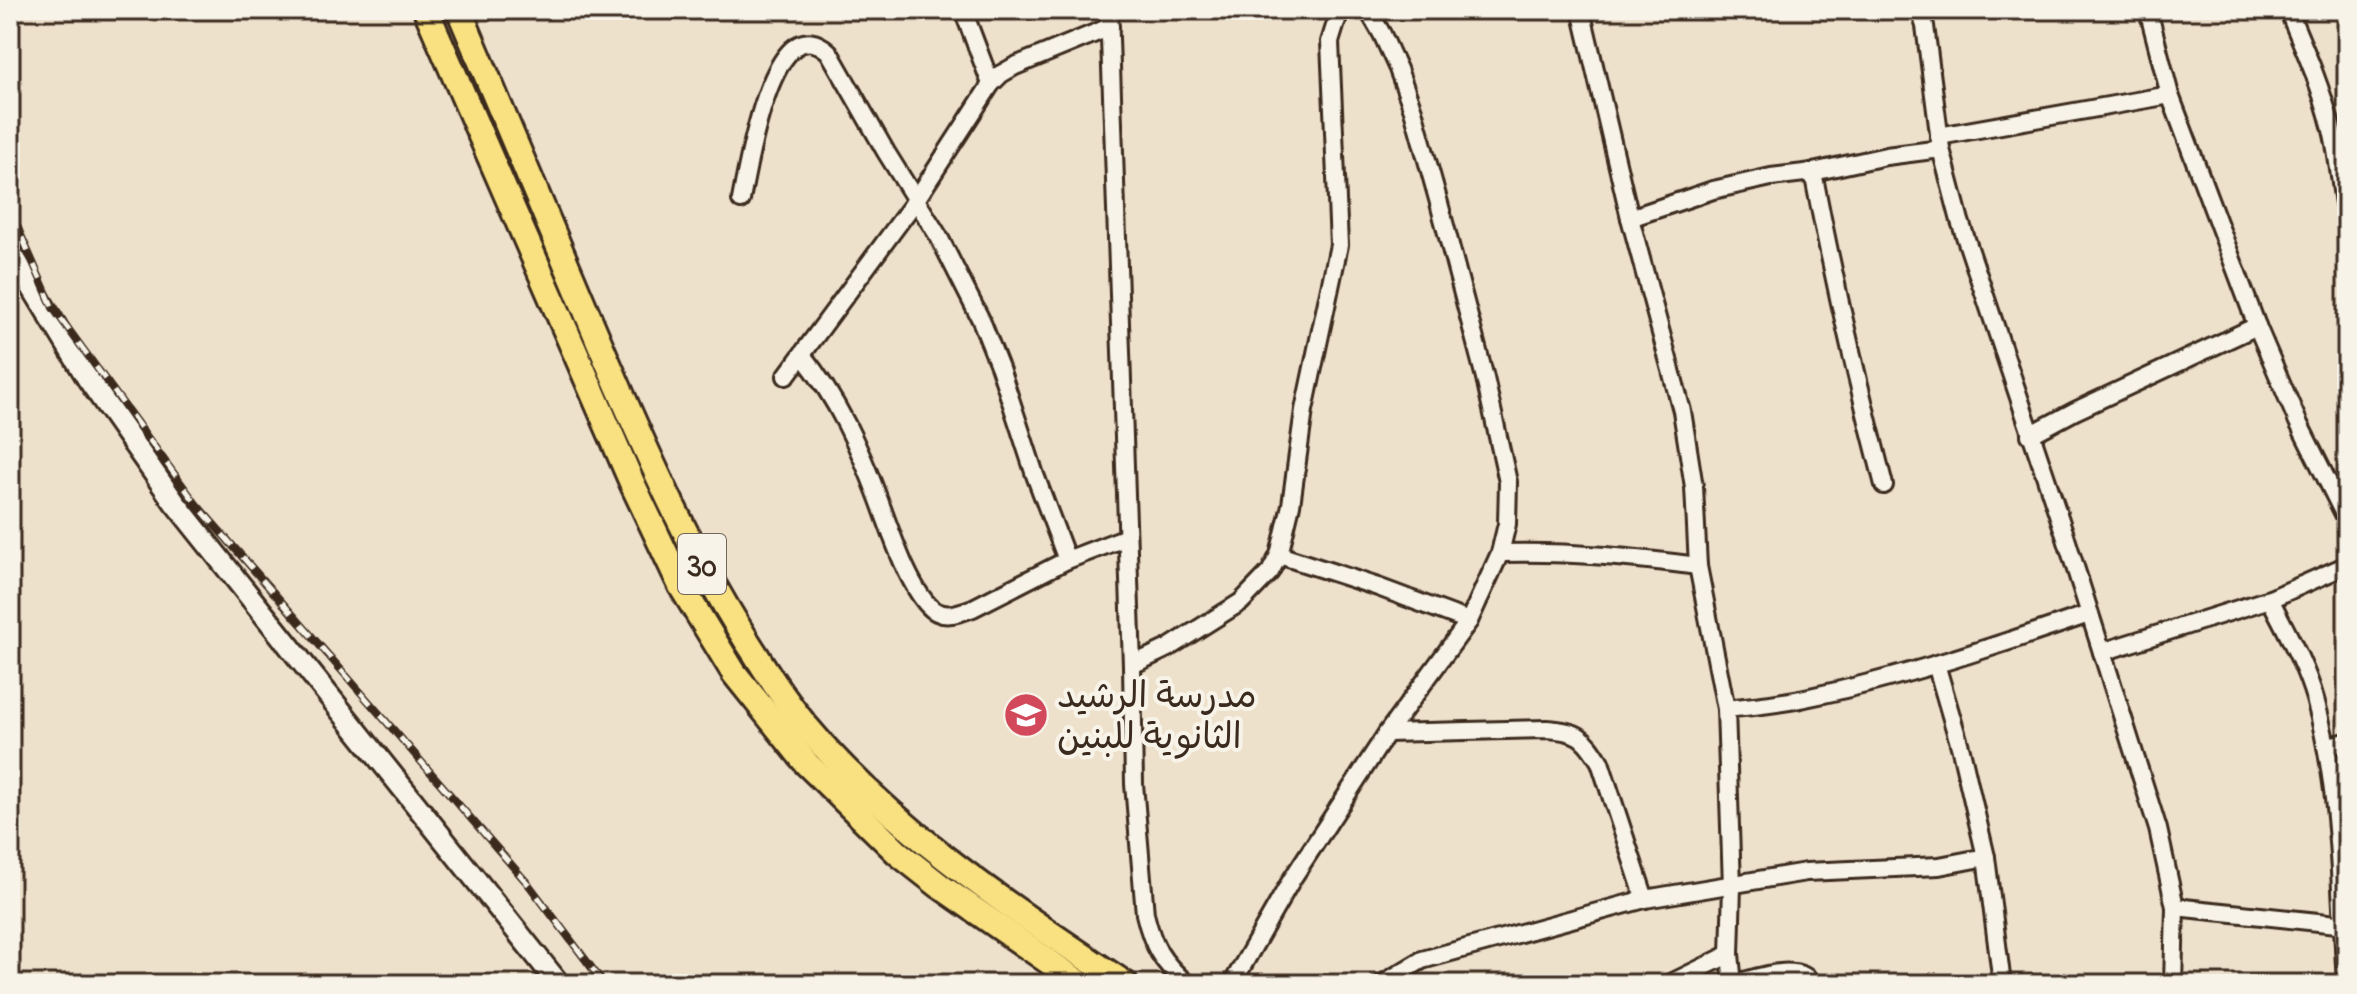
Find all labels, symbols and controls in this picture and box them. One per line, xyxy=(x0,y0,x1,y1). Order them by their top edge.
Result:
road number: 30 xyxy=(678,534,726,594)
place label: مدرسة الرشيد الثانوية للبنين xyxy=(1057,672,1257,766)
school or university icon: مدرسة الرشيد الثانوية للبنين xyxy=(1002,691,1050,739)

